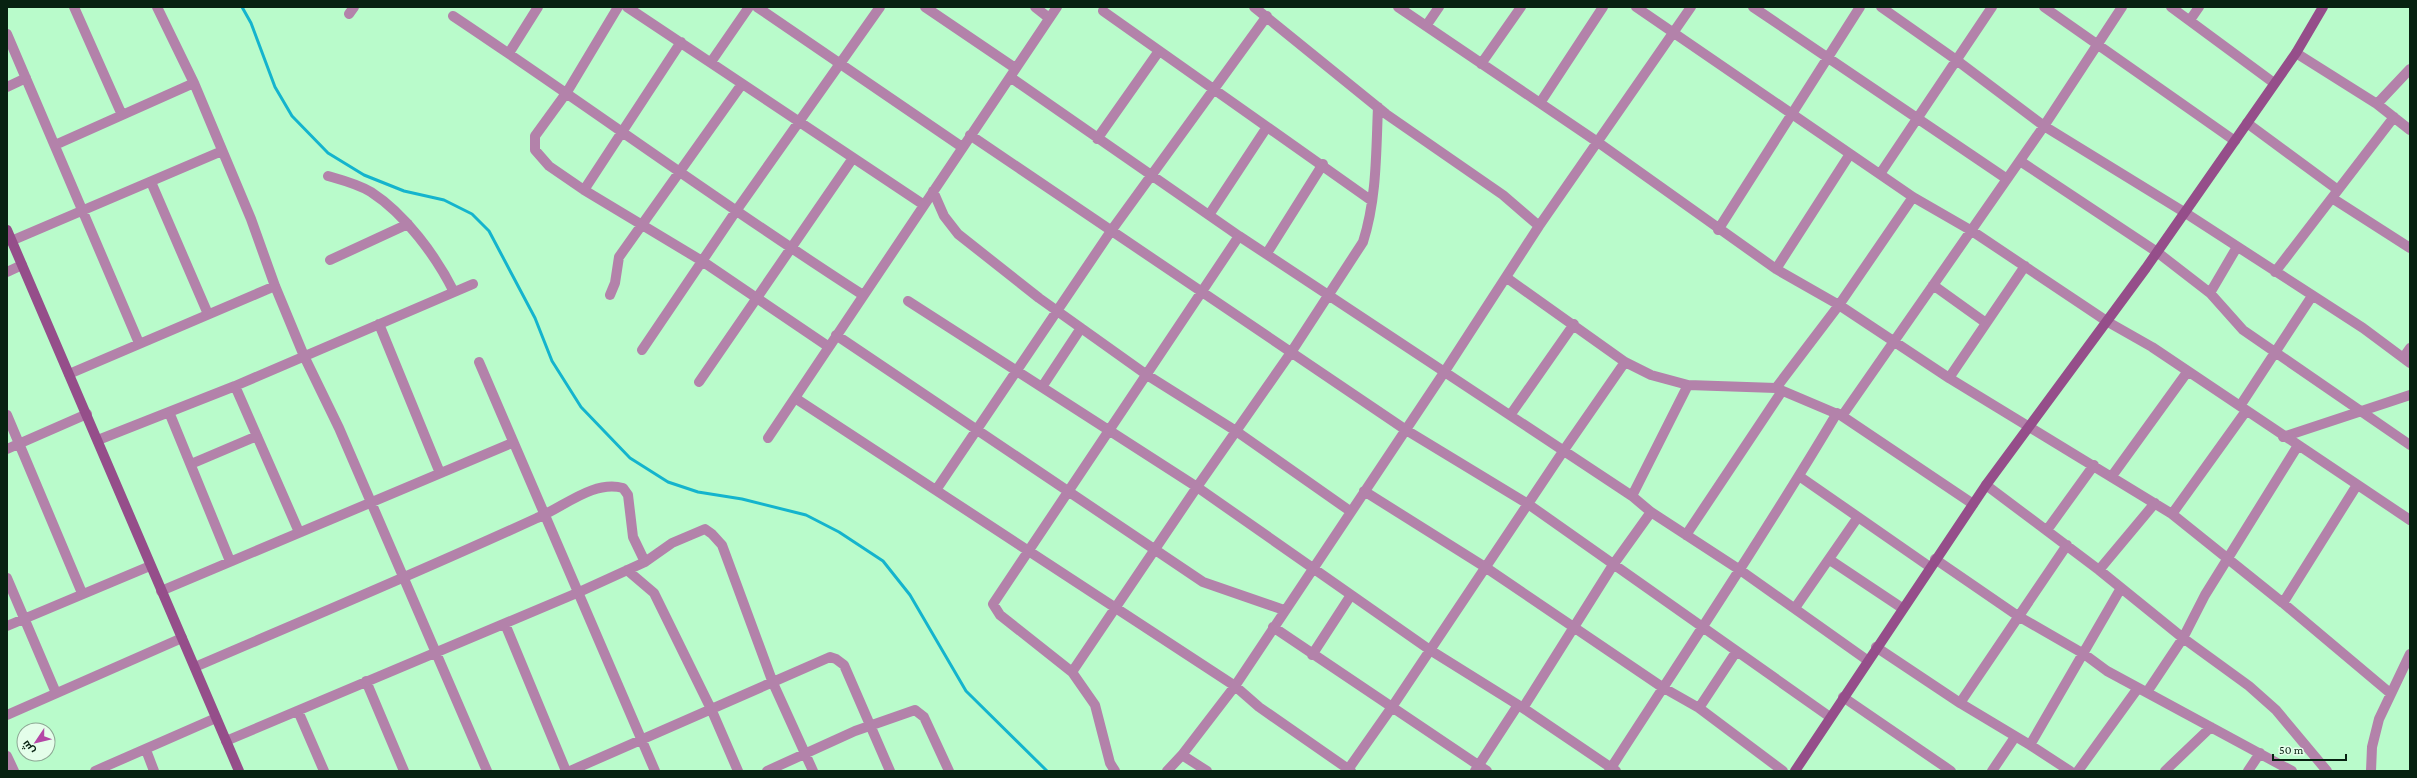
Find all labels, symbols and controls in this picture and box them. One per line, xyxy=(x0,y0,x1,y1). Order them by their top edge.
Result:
north arrow xyxy=(16,722,56,762)
scale bar xyxy=(2273,736,2346,762)
text: ش xyxy=(19,738,38,757)
text: 50 m xyxy=(2279,743,2304,757)

